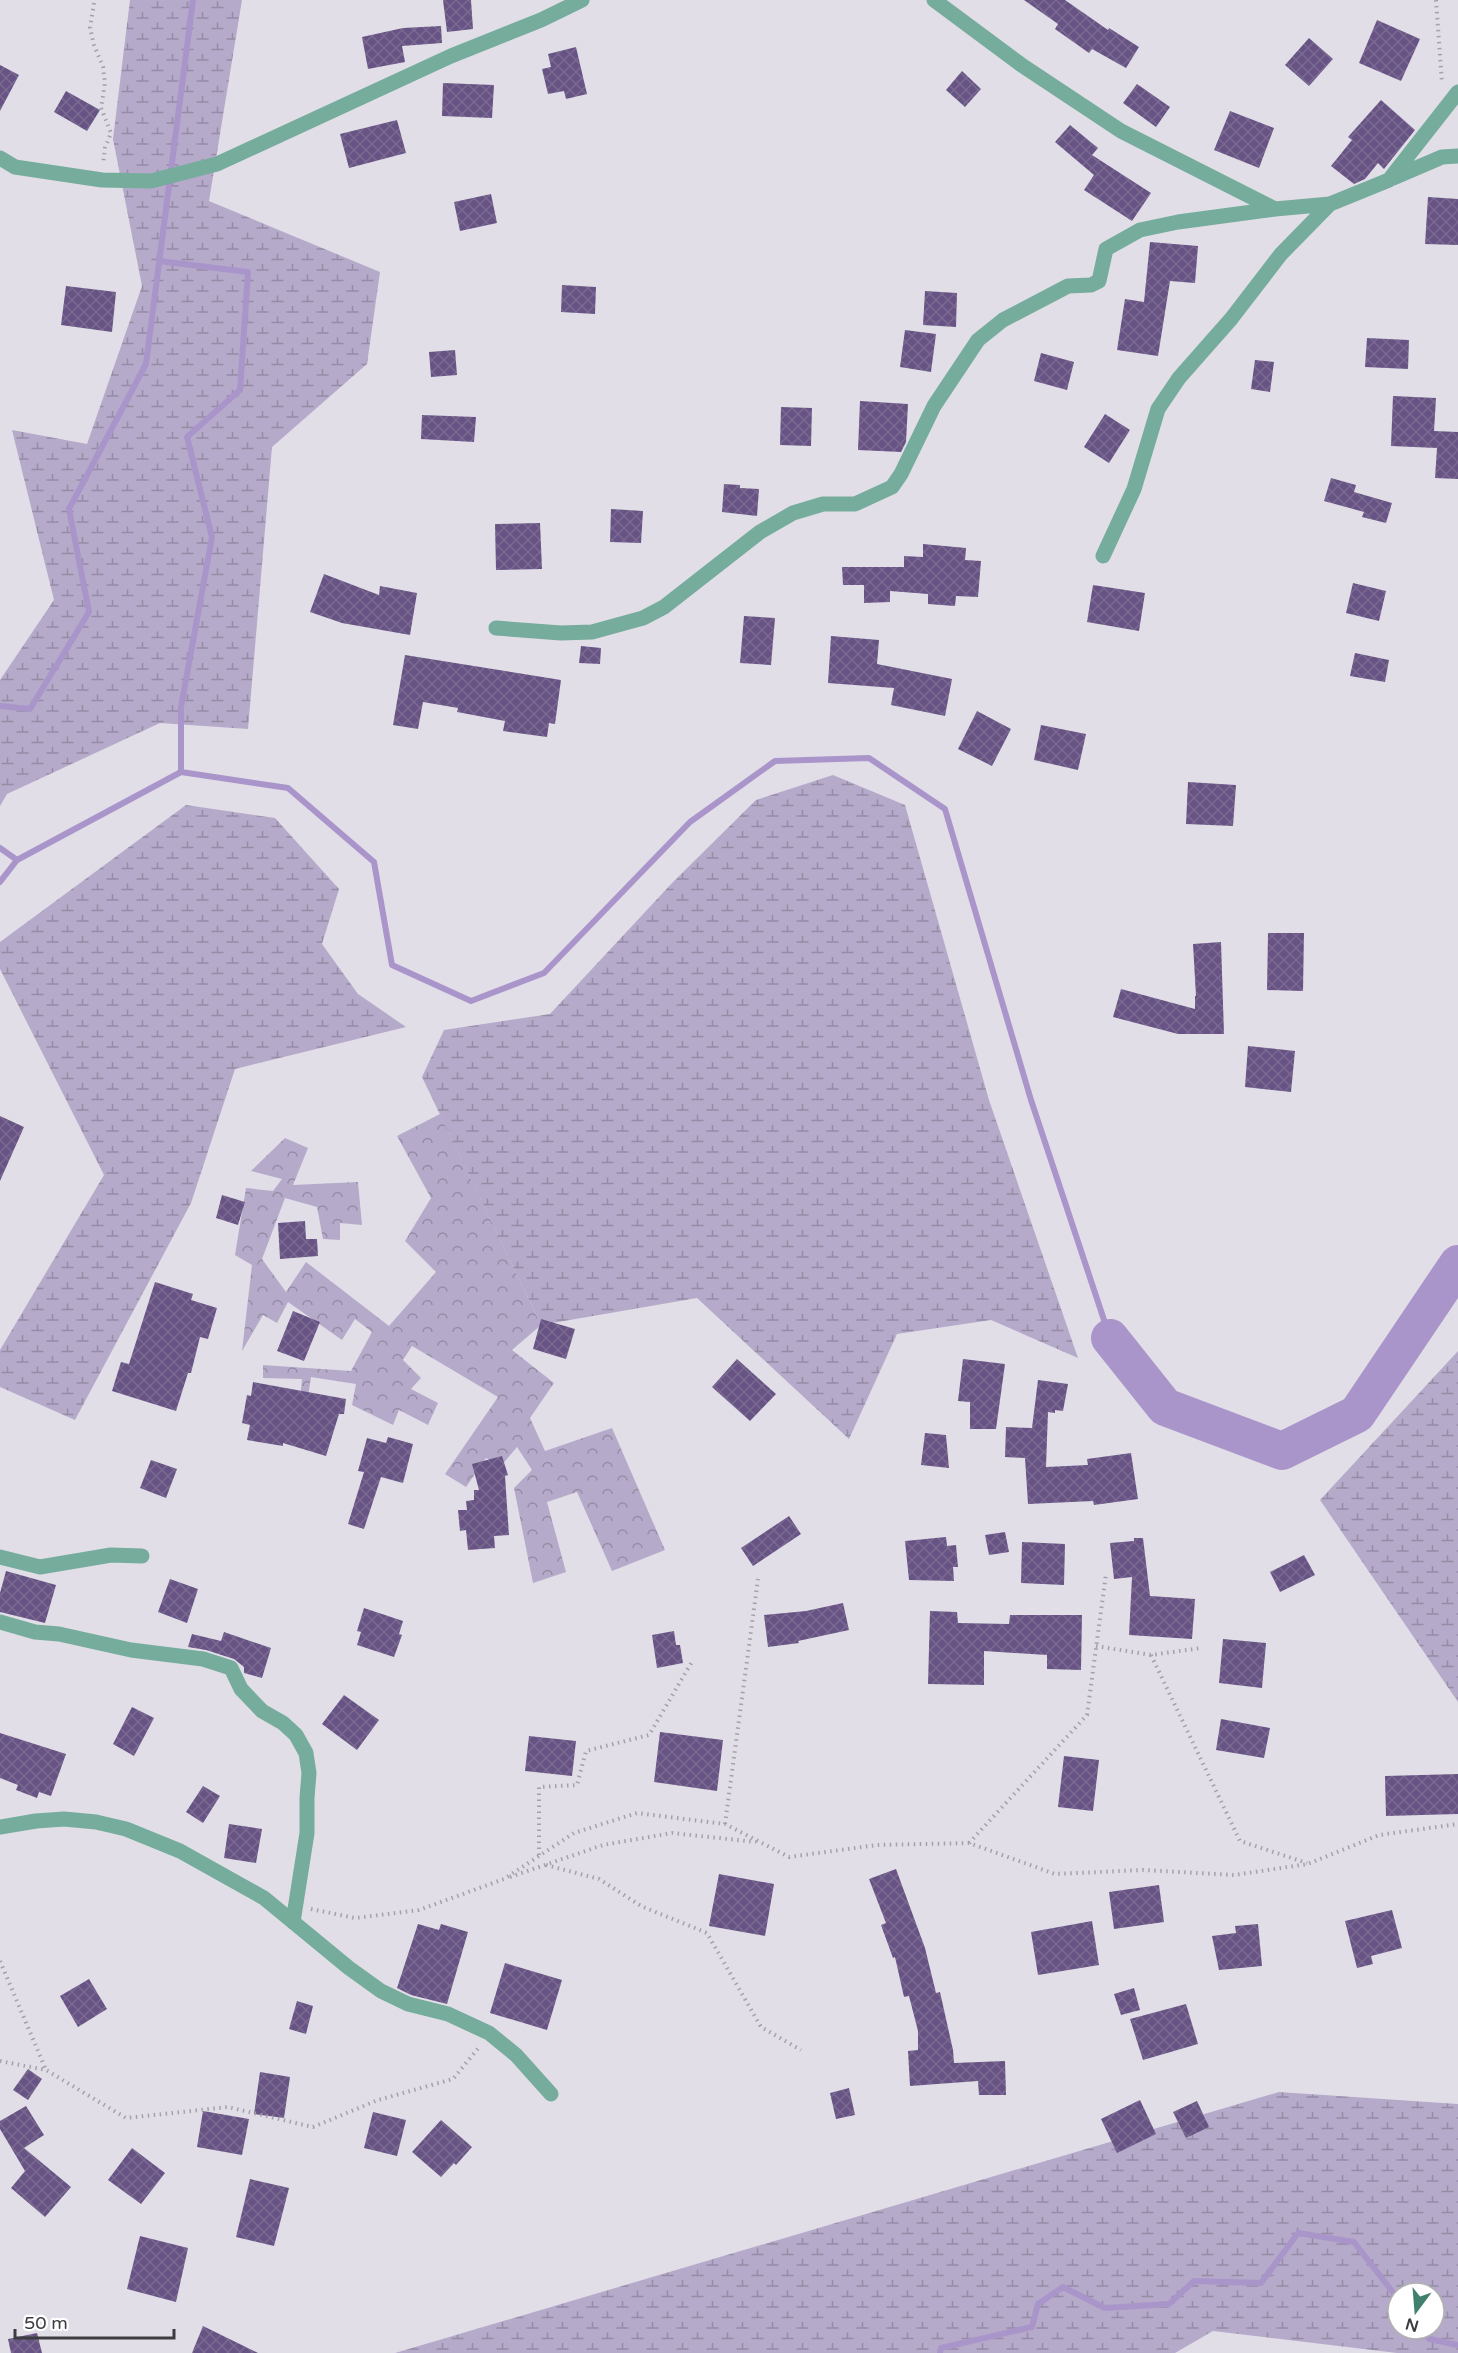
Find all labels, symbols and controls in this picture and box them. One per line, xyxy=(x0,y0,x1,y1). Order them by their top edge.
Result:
north arrow xyxy=(1386,2281,1446,2341)
scale bar xyxy=(15,2302,174,2340)
text: 50 m xyxy=(24,2312,68,2334)
text: N xyxy=(1403,2313,1421,2336)

